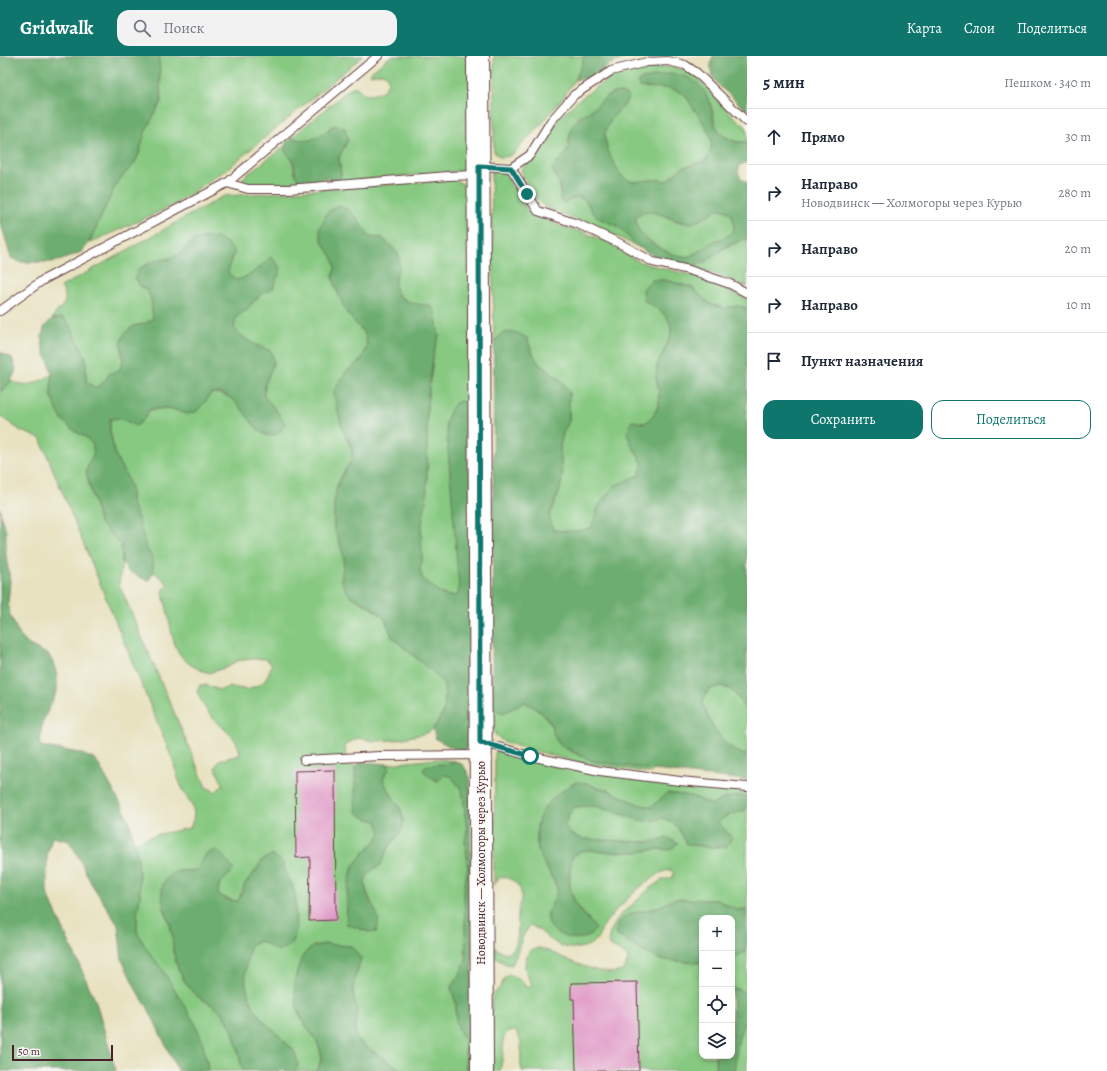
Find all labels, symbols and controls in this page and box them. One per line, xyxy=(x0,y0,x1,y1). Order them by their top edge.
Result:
search box xyxy=(117,10,397,46)
text: Gridwalk xyxy=(20,15,93,41)
icon: search xyxy=(131,17,153,39)
text: Поиск xyxy=(163,18,204,38)
text: Карта xyxy=(907,19,942,38)
text: Слои xyxy=(964,19,995,38)
text: Поделиться xyxy=(1017,19,1087,38)
text: 5 мин xyxy=(763,71,805,94)
text: Пешком · 340 m xyxy=(1004,74,1091,91)
icon: ahead xyxy=(763,126,785,148)
text: Прямо xyxy=(801,127,845,147)
text: 30 m xyxy=(1065,128,1091,145)
text: Направо xyxy=(801,174,858,194)
icon: right xyxy=(763,182,785,204)
text: 280 m xyxy=(1058,184,1091,201)
route end xyxy=(518,185,536,203)
text: Новодвинск — Холмогоры через Курью xyxy=(801,194,1022,211)
icon: right xyxy=(763,238,785,260)
text: Направо xyxy=(801,239,858,259)
text: 20 m xyxy=(1065,240,1091,257)
icon: right xyxy=(763,294,785,316)
text: Направо xyxy=(801,295,858,315)
text: 10 m xyxy=(1066,296,1091,313)
icon: arrive xyxy=(763,350,785,372)
text: Пункт назначения xyxy=(801,351,923,371)
button: Сохранить xyxy=(763,400,923,439)
button: Поделиться xyxy=(931,400,1091,439)
route start xyxy=(521,747,539,765)
street label: Новодвинск — Холмогоры через Курью xyxy=(473,761,489,965)
map controls xyxy=(699,915,735,1059)
button: + xyxy=(699,915,735,951)
button: − xyxy=(699,951,735,987)
button: locate xyxy=(699,987,735,1023)
button: layers xyxy=(699,1023,735,1059)
scale bar xyxy=(12,1043,113,1062)
text: 50 m xyxy=(18,1044,40,1059)

